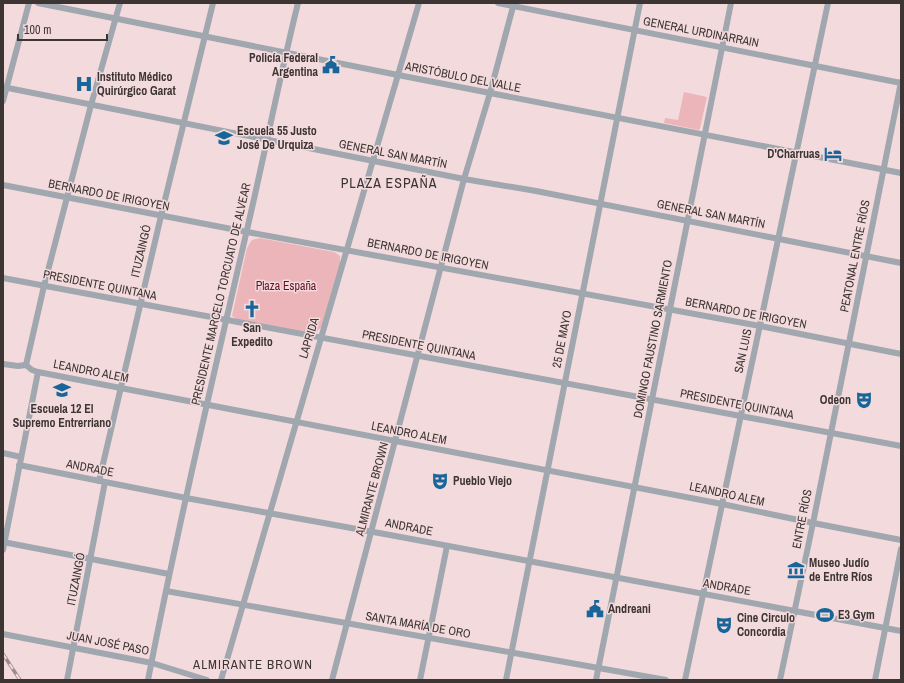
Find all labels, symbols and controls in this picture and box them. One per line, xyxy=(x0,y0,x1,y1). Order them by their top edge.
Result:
street label: GENERAL URDINARRAIN xyxy=(642,13,760,51)
scale bar xyxy=(18,16,107,42)
text: 100 m xyxy=(24,22,51,38)
place label: Policía Federal Argentina xyxy=(249,50,319,80)
public building icon: Policía Federal Argentina xyxy=(321,55,341,75)
street label: ARISTÓBULO DEL VALLE xyxy=(403,58,522,96)
place label: Instituto Médico Quirúrgico Garat xyxy=(97,69,176,99)
hospital icon: Instituto Médico Quirúrgico Garat xyxy=(74,74,94,94)
place label: Escuela 55 Justo José De Urquiza xyxy=(237,123,317,153)
school or university icon: Escuela 55 Justo José De Urquiza xyxy=(214,128,234,148)
street label: GENERAL SAN MARTÍN xyxy=(338,136,448,172)
hotel icon: D'Charruas xyxy=(823,144,843,164)
place label: D'Charruas xyxy=(767,146,821,162)
district label: PLAZA ESPAÑA xyxy=(341,174,437,192)
street label: BERNARDO DE IRIGOYEN xyxy=(47,175,171,215)
street label: PRESIDENTE MARCELO TORCUATO DE ALVEAR xyxy=(188,181,254,407)
street label: GENERAL SAN MARTÍN xyxy=(656,196,766,232)
street label: PEATONAL ENTRE RÍOS xyxy=(836,198,874,314)
street label: ITUZAINGÓ xyxy=(127,223,155,279)
street label: BERNARDO DE IRIGOYEN xyxy=(366,234,490,274)
street label: DOMINGO FAUSTINO SARMIENTO xyxy=(630,258,676,420)
street label: PRESIDENTE QUINTANA xyxy=(42,266,159,304)
park label: Plaza España xyxy=(256,278,317,294)
street label: BERNARDO DE IRIGOYEN xyxy=(684,293,808,333)
church icon: San Expedito xyxy=(242,299,262,319)
street label: 25 DE MAYO xyxy=(549,309,575,369)
street label: LAPRIDA xyxy=(295,315,323,360)
place label: San Expedito xyxy=(231,320,273,350)
street label: PRESIDENTE QUINTANA xyxy=(361,326,478,364)
street label: SAN LUIS xyxy=(731,327,756,375)
street label: LEANDRO ALEM xyxy=(52,356,130,386)
school or university icon: Escuela 12 El Supremo Entrerriano xyxy=(52,380,72,400)
street label: PRESIDENTE QUINTANA xyxy=(679,385,796,423)
theatre icon: Odeon xyxy=(854,390,874,410)
place label: Odeon xyxy=(820,392,851,408)
place label: Escuela 12 El Supremo Entrerriano xyxy=(13,401,111,431)
street label: LEANDRO ALEM xyxy=(370,418,448,448)
street label: ALMIRANTE BROWN xyxy=(351,440,392,539)
street label: ANDRADE xyxy=(64,455,115,480)
theatre icon: Pueblo Viejo xyxy=(430,471,450,491)
place label: Pueblo Viejo xyxy=(453,473,512,489)
street label: LEANDRO ALEM xyxy=(688,478,766,510)
street label: ENTRE RÍOS xyxy=(788,488,816,550)
street label: ANDRADE xyxy=(383,514,434,539)
street label: ITUZAINGÓ xyxy=(63,551,89,607)
place label: Museo Judío de Entre Ríos xyxy=(809,555,873,585)
museum icon: Museo Judío de Entre Ríos xyxy=(786,560,806,580)
street label: ANDRADE xyxy=(701,575,752,599)
public building icon: Andreani xyxy=(585,599,605,619)
place label: Andreani xyxy=(608,601,651,617)
sports icon: E3 Gym xyxy=(815,605,835,625)
place label: E3 Gym xyxy=(838,607,875,623)
street label: SANTA MARÍA DE ORO xyxy=(364,608,472,642)
place label: Cine Circulo Concordia xyxy=(737,610,795,640)
theatre icon: Cine Circulo Concordia xyxy=(714,615,734,635)
street label: JUAN JOSÉ PASO xyxy=(65,627,151,659)
district label: ALMIRANTE BROWN xyxy=(192,656,313,673)

